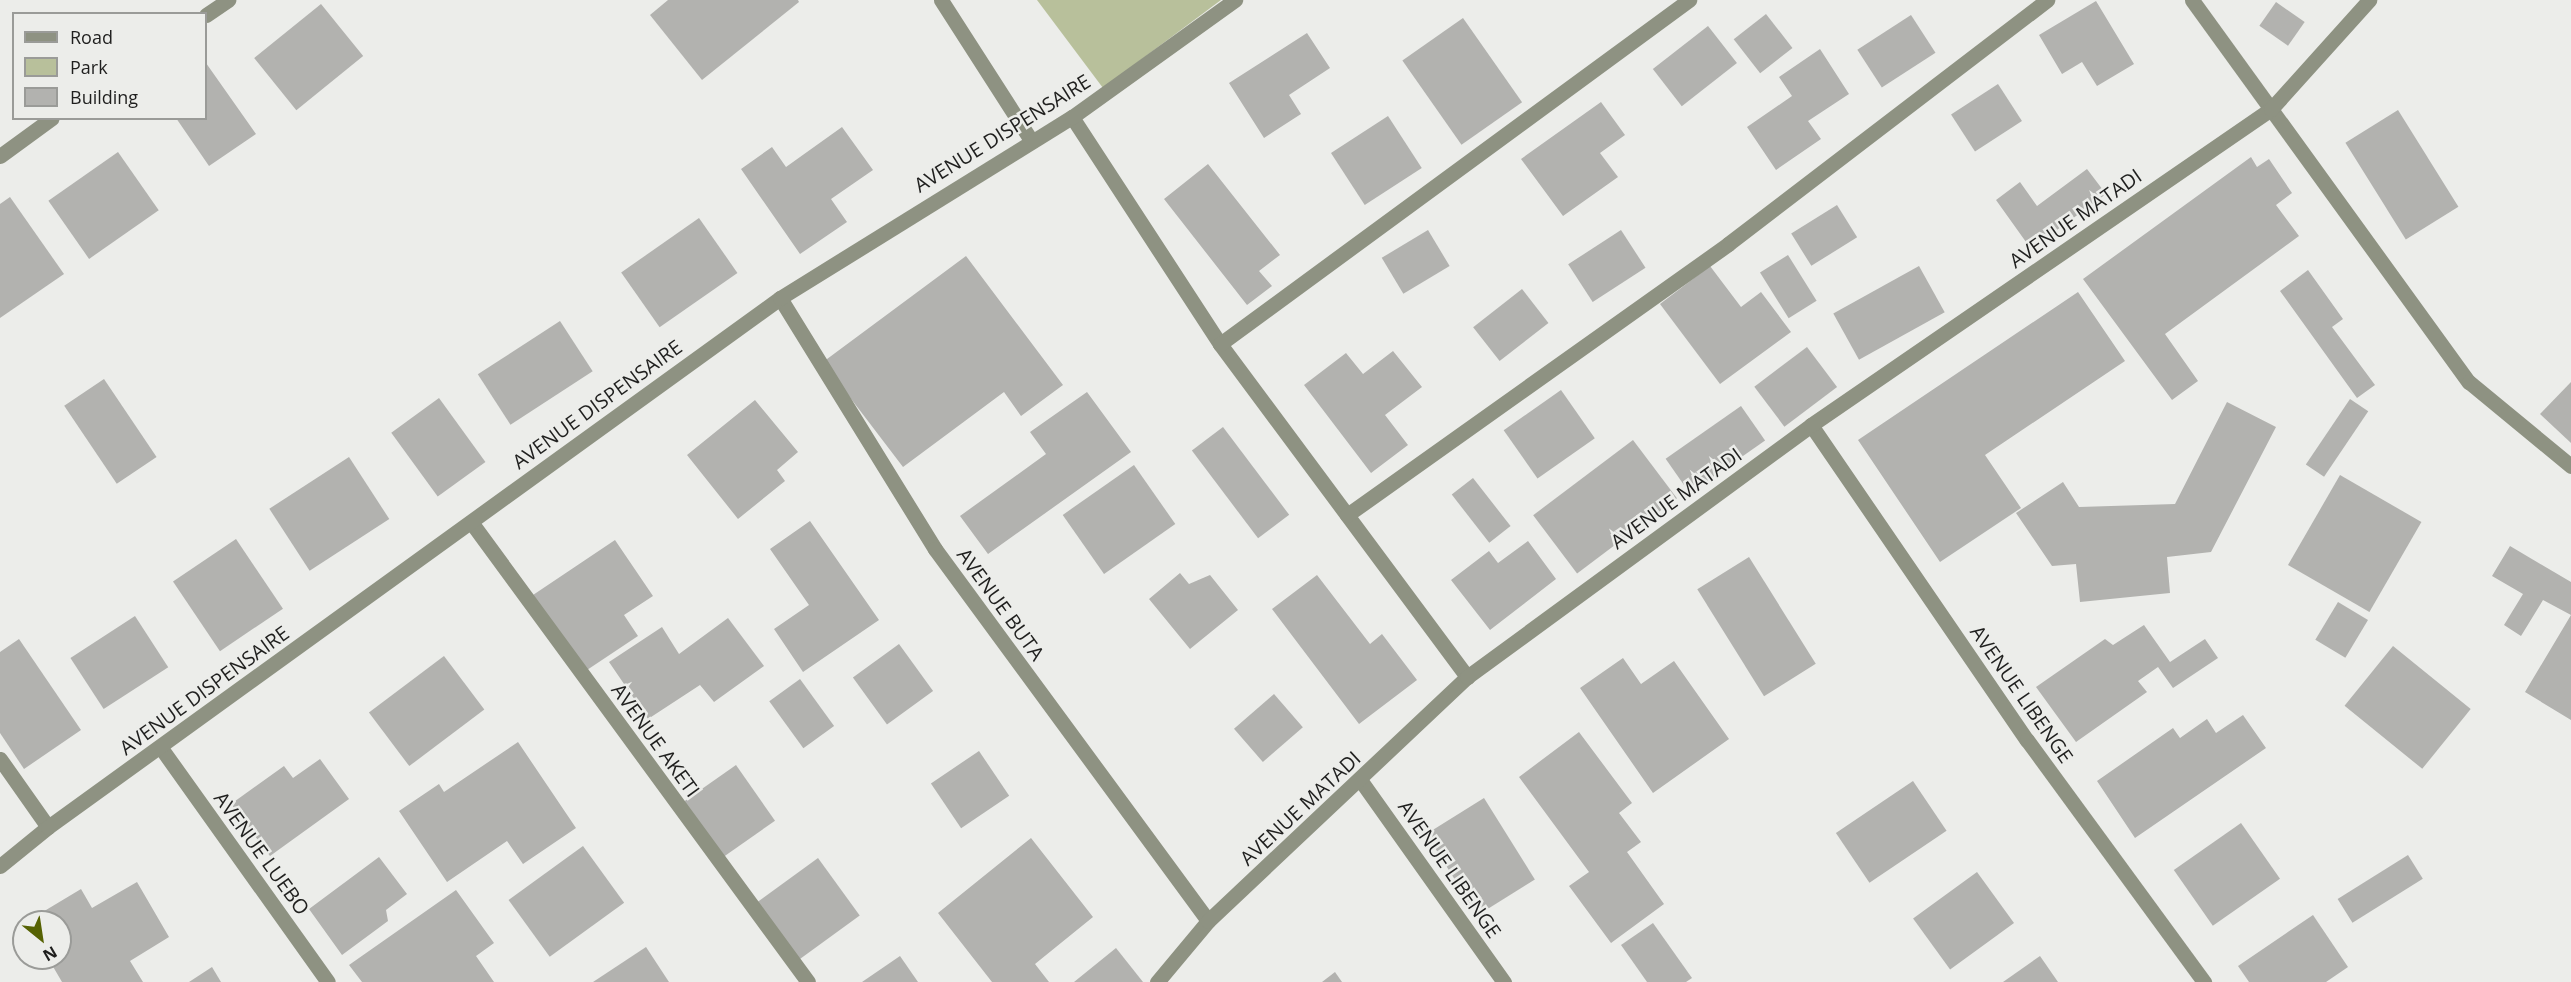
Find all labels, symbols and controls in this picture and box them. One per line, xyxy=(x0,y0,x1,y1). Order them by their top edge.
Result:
legend xyxy=(12,12,207,120)
text: Road xyxy=(70,25,113,49)
text: Park xyxy=(70,55,108,79)
street label: AVENUE DISPENSAIRE xyxy=(909,69,1095,197)
text: Building xyxy=(70,85,138,109)
street label: AVENUE MATADI xyxy=(2004,163,2146,273)
street label: AVENUE DISPENSAIRE xyxy=(508,334,686,474)
street label: AVENUE MATADI xyxy=(1606,442,1746,554)
street label: AVENUE BUTA xyxy=(952,543,1050,665)
street label: AVENUE DISPENSAIRE xyxy=(115,620,293,760)
street label: AVENUE LIBENGE xyxy=(1966,621,2078,767)
street label: AVENUE AKETI xyxy=(607,679,705,801)
street label: AVENUE MATADI xyxy=(1235,746,1365,870)
street label: AVENUE LUEBO xyxy=(209,787,315,919)
street label: AVENUE LIBENGE xyxy=(1394,796,1506,942)
north arrow xyxy=(12,910,72,970)
text: N xyxy=(39,941,61,967)

